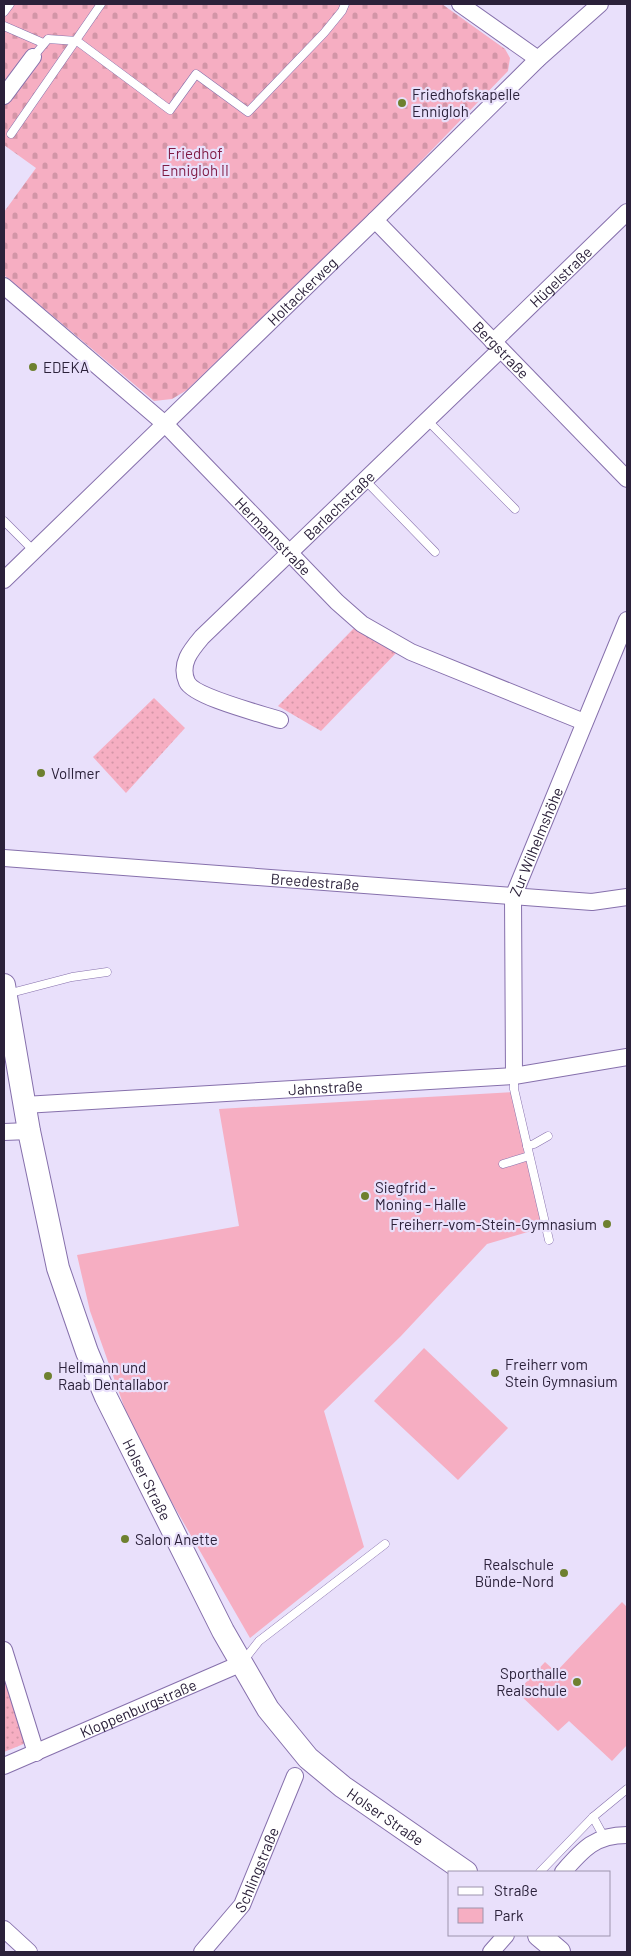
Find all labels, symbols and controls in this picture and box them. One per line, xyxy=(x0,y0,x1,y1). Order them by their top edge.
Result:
place label: Friedhofskapelle Ennigloh xyxy=(412,85,520,120)
marker: Friedhofskapelle Ennigloh xyxy=(396,97,408,109)
park label: Friedhof Ennigloh II xyxy=(161,144,229,179)
street label: Hügelstraße xyxy=(526,242,595,311)
street label: Holtackerweg xyxy=(263,253,340,329)
street label: Bergstraße xyxy=(469,317,533,382)
place label: EDEKA xyxy=(43,358,89,376)
marker: EDEKA xyxy=(27,361,39,373)
street label: Barlachstraße xyxy=(300,467,378,544)
street label: Hermannstraße xyxy=(232,493,315,579)
place label: Vollmer xyxy=(51,764,100,782)
marker: Vollmer xyxy=(35,767,47,779)
street label: Zur Wilhelmshöhe xyxy=(505,784,566,899)
street label: Breedestraße xyxy=(270,869,360,894)
street label: Jahnstraße xyxy=(288,1076,363,1098)
place label: Siegfrid - Moning - Halle xyxy=(375,1178,466,1213)
marker: Siegfrid - Moning - Halle xyxy=(359,1190,371,1202)
place label: Freiherr-vom-Stein-Gymnasium xyxy=(390,1215,597,1233)
marker: Freiherr-vom-Stein-Gymnasium xyxy=(601,1218,613,1230)
place label: Freiherr vom Stein Gymnasium xyxy=(505,1355,618,1390)
place label: Hellmann und Raab Dentallabor xyxy=(58,1358,169,1393)
marker: Freiherr vom Stein Gymnasium xyxy=(489,1367,501,1379)
marker: Hellmann und Raab Dentallabor xyxy=(42,1370,54,1382)
street label: Holser Straße xyxy=(119,1436,175,1523)
place label: Salon Anette xyxy=(135,1530,218,1548)
marker: Salon Anette xyxy=(119,1533,131,1545)
place label: Realschule Bünde-Nord xyxy=(475,1555,554,1590)
marker: Realschule Bünde-Nord xyxy=(558,1567,570,1579)
place label: Sporthalle Realschule xyxy=(496,1664,567,1699)
street label: Kloppenburgstraße xyxy=(77,1675,199,1741)
marker: Sporthalle Realschule xyxy=(571,1676,583,1688)
street label: Holser Straße xyxy=(344,1784,427,1849)
street label: Schlingstraße xyxy=(231,1824,282,1916)
legend xyxy=(448,1871,611,1936)
text: Straße xyxy=(494,1881,538,1899)
text: Park xyxy=(494,1906,524,1924)

